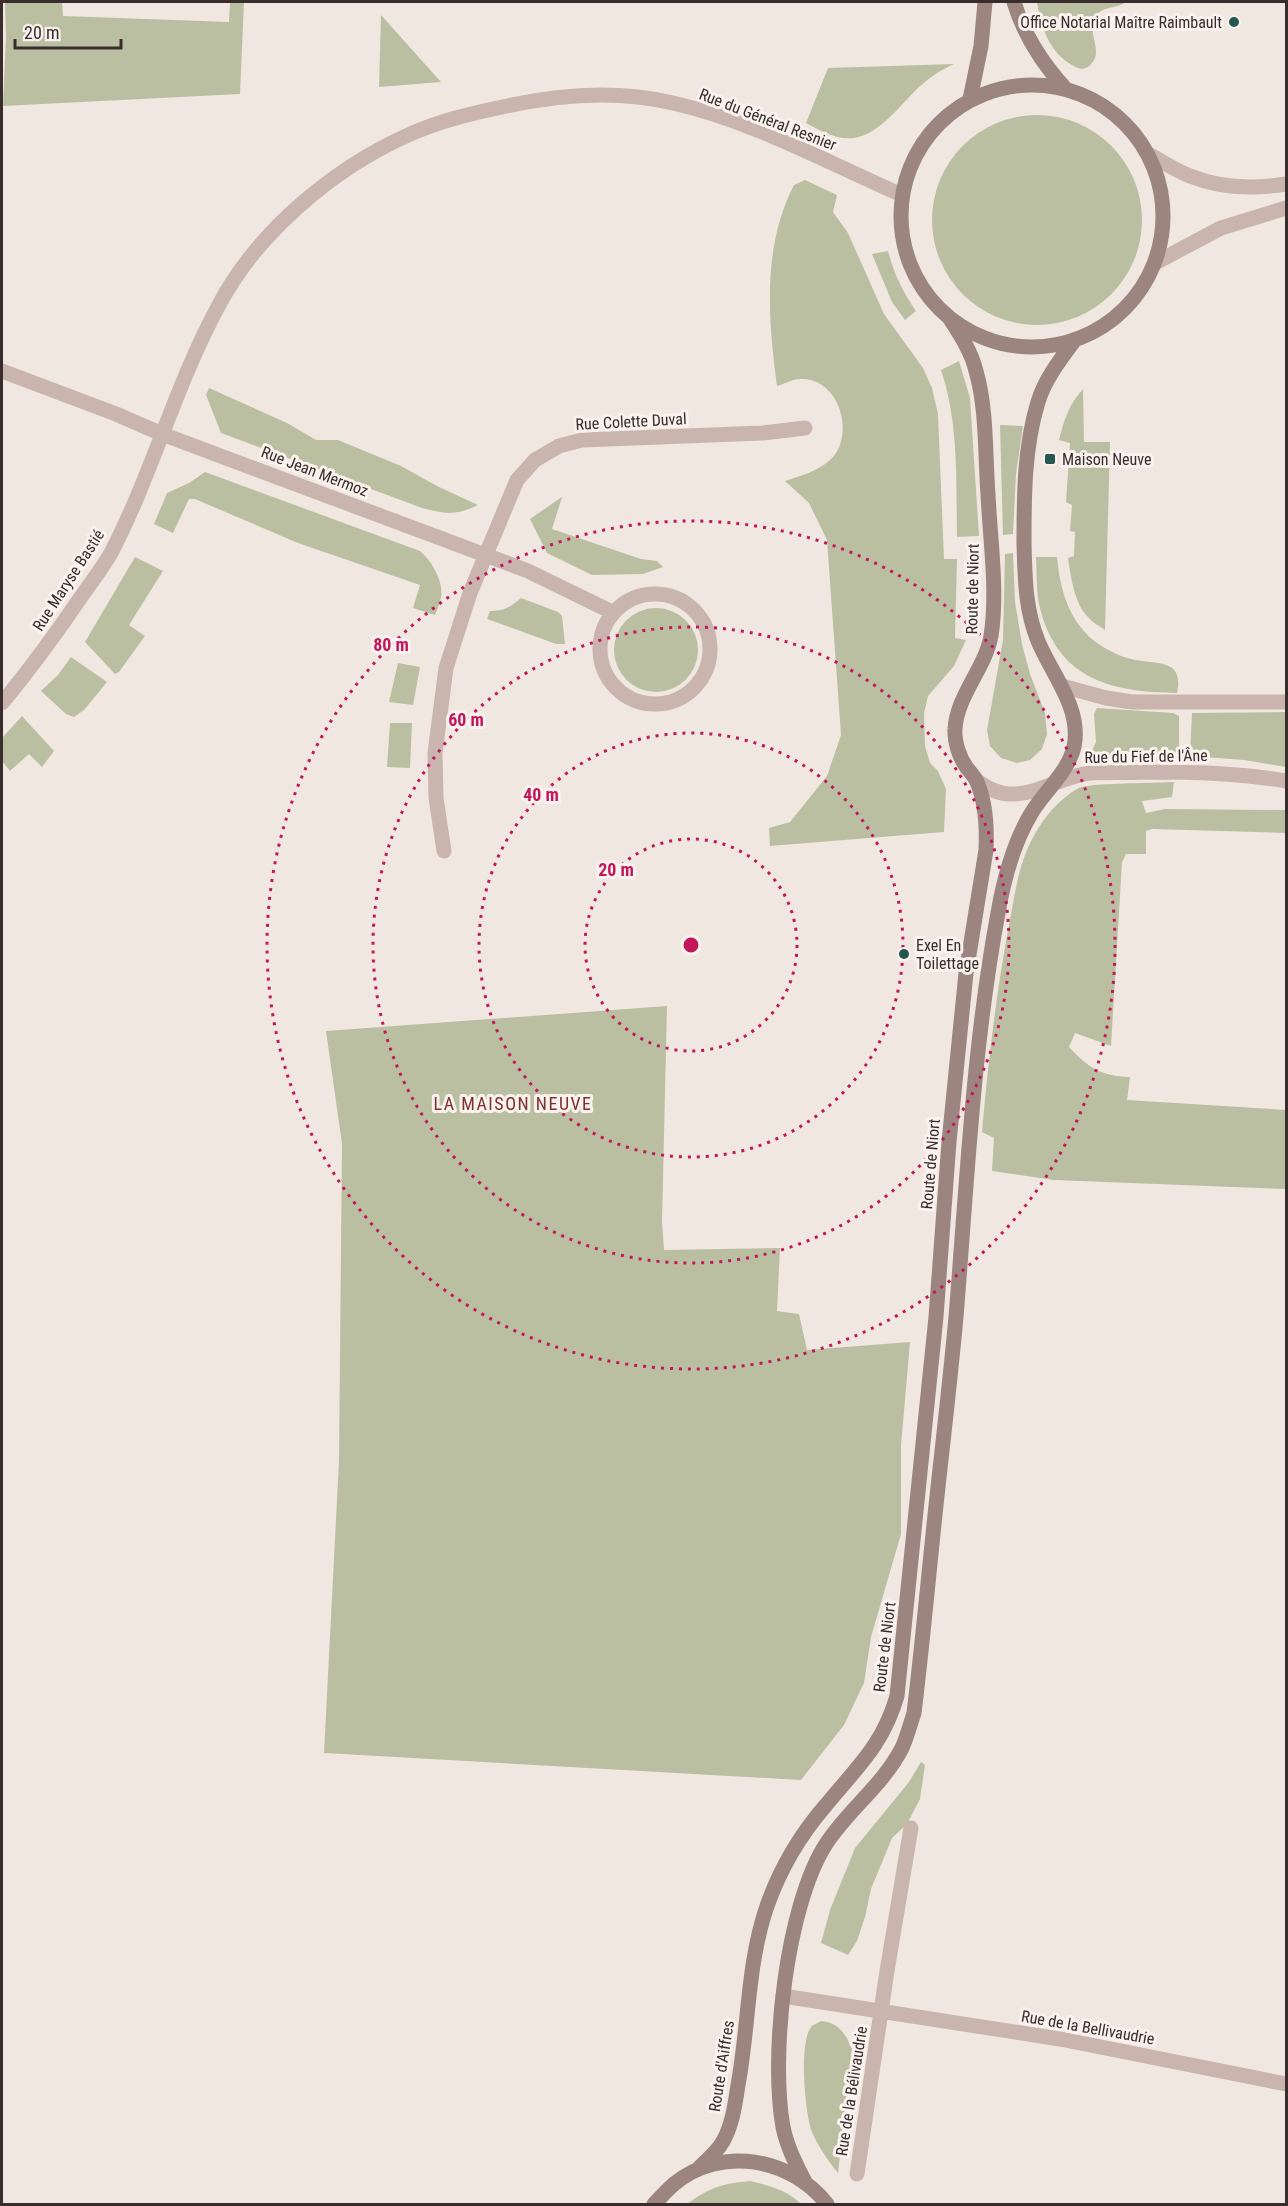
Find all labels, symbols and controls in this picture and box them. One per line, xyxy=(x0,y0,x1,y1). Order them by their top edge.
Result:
scale bar xyxy=(15,12,122,50)
place label: Office Notarial Maître Raimbault xyxy=(1020,13,1222,32)
marker: Office Notarial Maître Raimbault xyxy=(1227,15,1241,29)
text: 20 m xyxy=(24,22,59,43)
street label: Rue du Général Resnier xyxy=(696,85,839,154)
street label: Rue Colette Duval xyxy=(575,409,687,434)
street label: Rue Jean Mermoz xyxy=(259,442,371,501)
place label: Maison Neuve xyxy=(1062,450,1152,469)
marker: Maison Neuve xyxy=(1043,452,1057,466)
street label: Rue Maryse Bastié xyxy=(29,526,108,634)
street label: Route de Niort xyxy=(962,543,983,635)
text: 80 m xyxy=(373,634,409,655)
text: 60 m xyxy=(448,709,484,730)
street label: Rue du Fief de l'Âne xyxy=(1084,746,1208,767)
text: 40 m xyxy=(523,784,559,805)
text: 20 m xyxy=(598,859,634,880)
centre of rings xyxy=(681,935,701,955)
place label: Exel En Toilettage xyxy=(916,936,979,973)
marker: Exel En Toilettage xyxy=(897,947,911,961)
district label: LA MAISON NEUVE xyxy=(433,1093,593,1114)
street label: Route de Niort xyxy=(917,1118,944,1210)
street label: Route de Niort xyxy=(870,1601,899,1693)
street label: Rue de la Bellivaudrie xyxy=(1020,2006,1156,2049)
street label: Route d'Aiffres xyxy=(705,2019,738,2113)
street label: Rue de la Bélivaudrie xyxy=(832,2025,871,2157)

